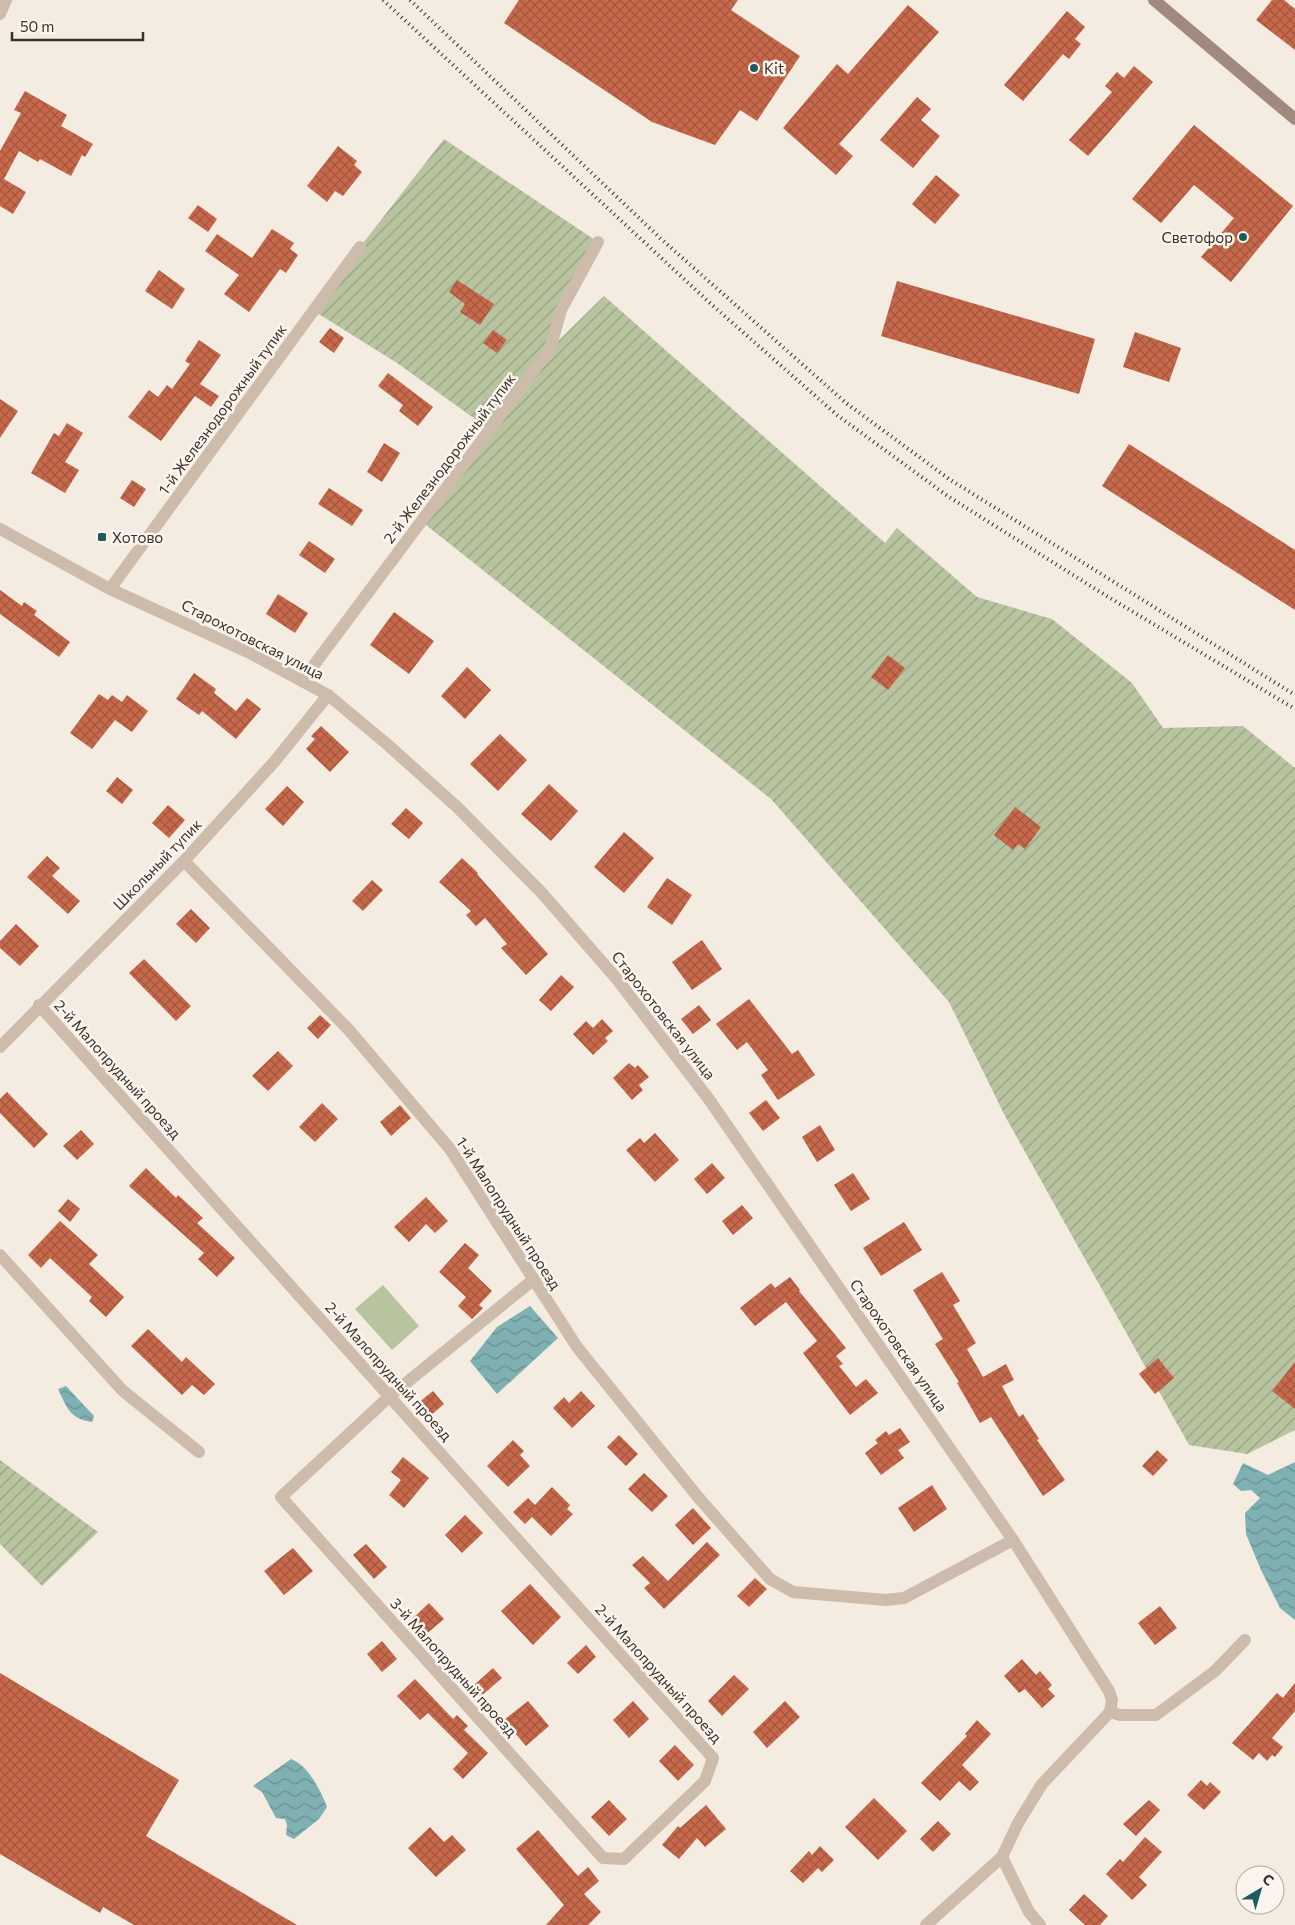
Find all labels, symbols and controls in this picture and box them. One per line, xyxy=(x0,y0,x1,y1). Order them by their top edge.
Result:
scale bar xyxy=(12,10,144,42)
text: 50 m xyxy=(20,17,54,35)
place label: Kit xyxy=(764,59,784,77)
marker: Kit xyxy=(748,62,760,74)
place label: Светофор xyxy=(1161,228,1233,246)
marker: Светофор xyxy=(1237,231,1249,243)
street label: 1-й Железнодорожный тупик xyxy=(154,320,290,498)
street label: 2-й Железнодорожный тупик xyxy=(379,369,519,547)
place label: Хотово xyxy=(112,528,163,546)
marker: Хотово xyxy=(96,531,108,543)
street label: Старохотовская улица xyxy=(179,595,327,683)
street label: Школьный тупик xyxy=(109,815,205,913)
street label: Старохотовская улица xyxy=(608,947,720,1083)
street label: 2-й Малопрудный проезд xyxy=(51,996,185,1142)
street label: 1-й Малопрудный проезд xyxy=(453,1133,565,1293)
street label: Старохотовская улица xyxy=(846,1275,952,1415)
street label: 2-й Малопрудный проезд xyxy=(322,1298,456,1444)
street label: 3-й Малопрудный проезд xyxy=(387,1594,521,1740)
street label: 2-й Малопрудный проезд xyxy=(592,1600,726,1746)
north arrow xyxy=(1235,1865,1285,1915)
text: С xyxy=(1259,1870,1277,1889)

